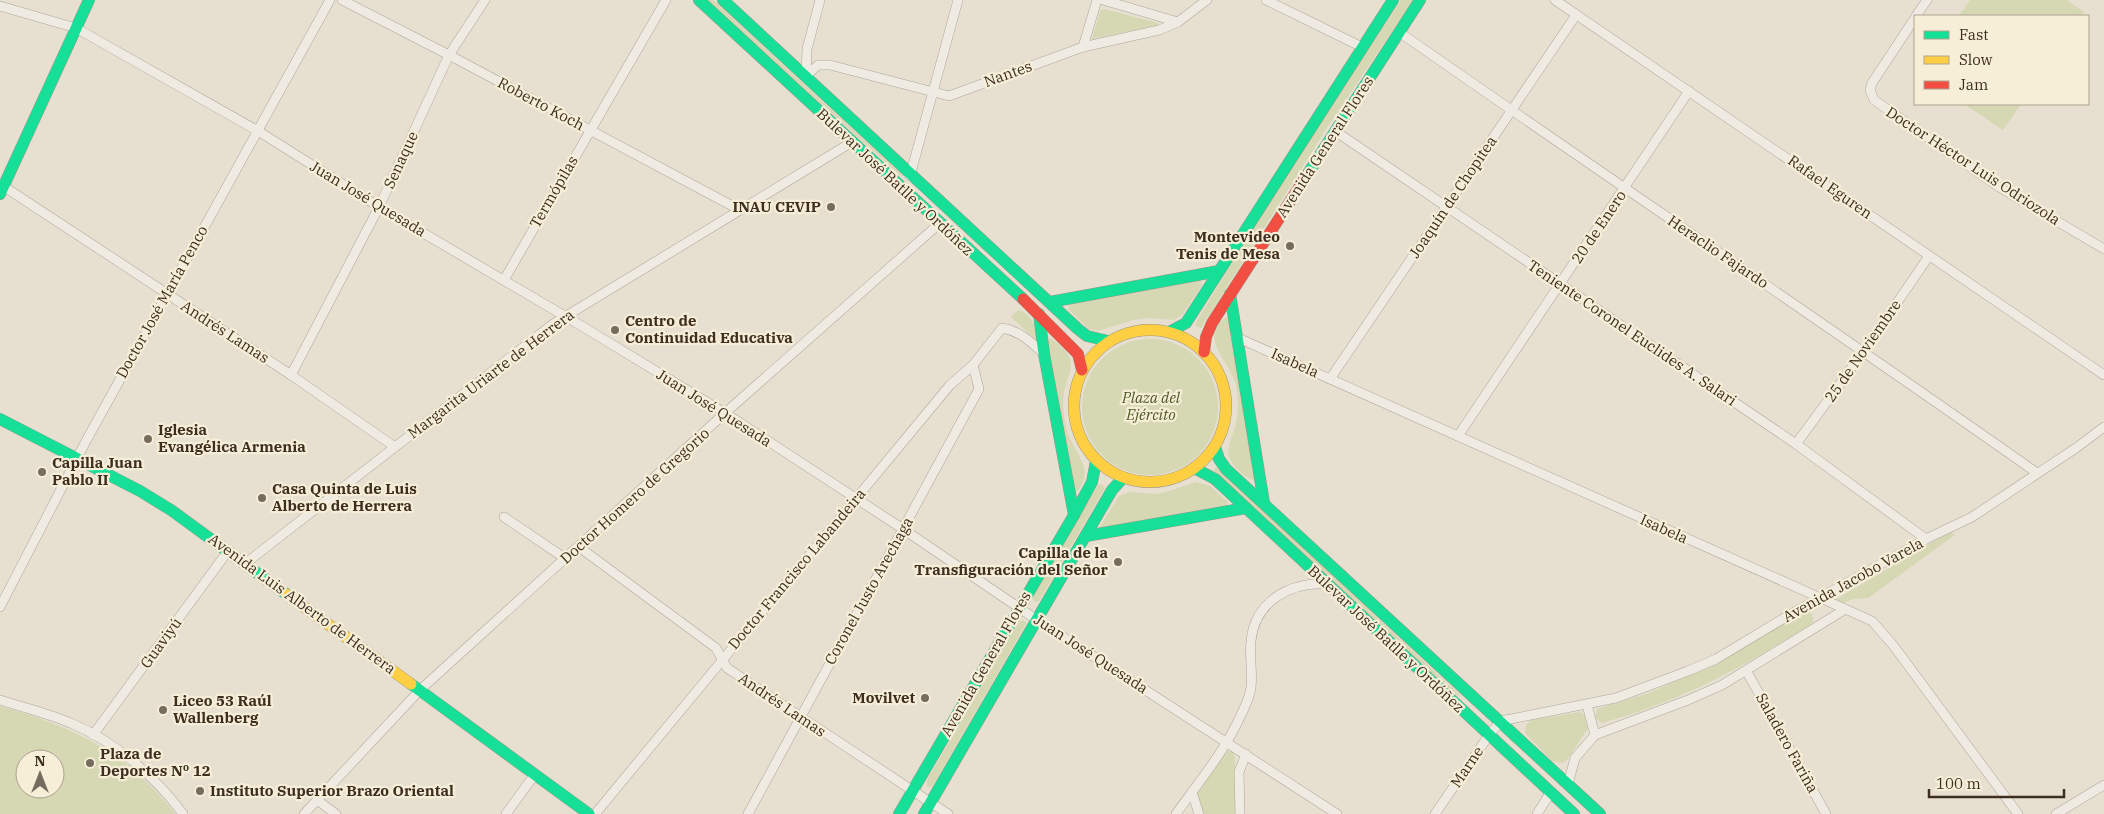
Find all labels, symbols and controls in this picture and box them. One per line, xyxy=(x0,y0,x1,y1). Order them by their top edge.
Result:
legend xyxy=(1914,15,2089,105)
text: Fast xyxy=(1959,25,1989,44)
text: Slow xyxy=(1959,50,1993,69)
street label: Nantes xyxy=(981,56,1035,91)
street label: Roberto Koch xyxy=(495,73,588,134)
street label: Avenida General Flores xyxy=(1272,73,1377,221)
text: Jam xyxy=(1959,75,1988,94)
street label: Doctor Héctor Luis Odriozola xyxy=(1883,102,2064,229)
street label: Bulevar José Batlle y Ordóñez xyxy=(813,104,978,259)
street label: Senaque xyxy=(379,128,422,191)
street label: Joaquín de Chopitea xyxy=(1405,132,1501,261)
street label: Rafael Eguren xyxy=(1784,150,1877,223)
street label: Termópilas xyxy=(525,152,582,231)
street label: Juan José Quesada xyxy=(307,156,430,241)
street label: 20 de Enero xyxy=(1567,186,1630,267)
place label: INAU CEVIP xyxy=(732,197,821,216)
marker: INAU CEVIP xyxy=(825,201,837,213)
street label: Heraclio Fajardo xyxy=(1664,211,1772,292)
street label: Doctor José María Penco xyxy=(112,222,212,382)
place label: Montevideo Tenis de Mesa xyxy=(1176,227,1280,263)
marker: Montevideo Tenis de Mesa xyxy=(1284,240,1296,252)
street label: Teniente Coronel Euclides A. Salari xyxy=(1524,255,1740,410)
street label: Andrés Lamas xyxy=(178,296,273,367)
street label: 25 de Noviembre xyxy=(1820,296,1905,406)
street label: Margarita Uriarte de Herrera xyxy=(404,305,578,442)
place label: Centro de Continuidad Educativa xyxy=(625,311,793,347)
marker: Centro de Continuidad Educativa xyxy=(609,324,621,336)
street label: Isabela xyxy=(1268,344,1322,381)
street label: Juan José Quesada xyxy=(653,364,775,451)
park label: Plaza del Ejército xyxy=(1121,388,1181,424)
place label: Iglesia Evangélica Armenia xyxy=(158,420,306,456)
street label: Doctor Homero de Gregorio xyxy=(556,423,713,568)
marker: Iglesia Evangélica Armenia xyxy=(142,433,154,445)
place label: Capilla Juan Pablo II xyxy=(52,453,143,489)
marker: Capilla Juan Pablo II xyxy=(36,466,48,478)
place label: Casa Quinta de Luis Alberto de Herrera xyxy=(272,479,417,515)
street label: Doctor Francisco Labandeira xyxy=(724,484,870,653)
marker: Casa Quinta de Luis Alberto de Herrera xyxy=(256,492,268,504)
street label: Isabela xyxy=(1637,510,1691,547)
street label: Coronel Justo Arechaga xyxy=(820,514,917,668)
street label: Avenida Luis Alberto de Herrera xyxy=(205,529,400,678)
street label: Avenida Jacobo Varela xyxy=(1779,533,1926,626)
place label: Capilla de la Transfiguración del Señor xyxy=(914,543,1109,579)
marker: Capilla de la Transfiguración del Señor xyxy=(1112,556,1124,568)
street label: Bulevar José Batlle y Ordóñez xyxy=(1304,561,1469,716)
street label: Avenida General Flores xyxy=(936,588,1035,740)
street label: Juan José Quesada xyxy=(1031,610,1152,698)
street label: Guaviyú xyxy=(136,614,185,672)
street label: Andrés Lamas xyxy=(735,668,830,741)
place label: Movilvet xyxy=(852,688,915,707)
street label: Saladero Fariña xyxy=(1752,689,1823,796)
place label: Liceo 53 Raúl Wallenberg xyxy=(173,691,272,727)
marker: Movilvet xyxy=(919,692,931,704)
marker: Liceo 53 Raúl Wallenberg xyxy=(157,704,169,716)
street label: Marne xyxy=(1446,743,1487,791)
place label: Plaza de Deportes Nº 12 xyxy=(100,744,211,780)
north arrow xyxy=(15,749,65,799)
text: N xyxy=(34,752,46,770)
marker: Plaza de Deportes Nº 12 xyxy=(84,757,96,769)
scale bar xyxy=(1929,766,2064,798)
text: 100 m xyxy=(1936,774,1981,793)
place label: Instituto Superior Brazo Oriental xyxy=(210,781,454,800)
marker: Instituto Superior Brazo Oriental xyxy=(194,785,206,797)

